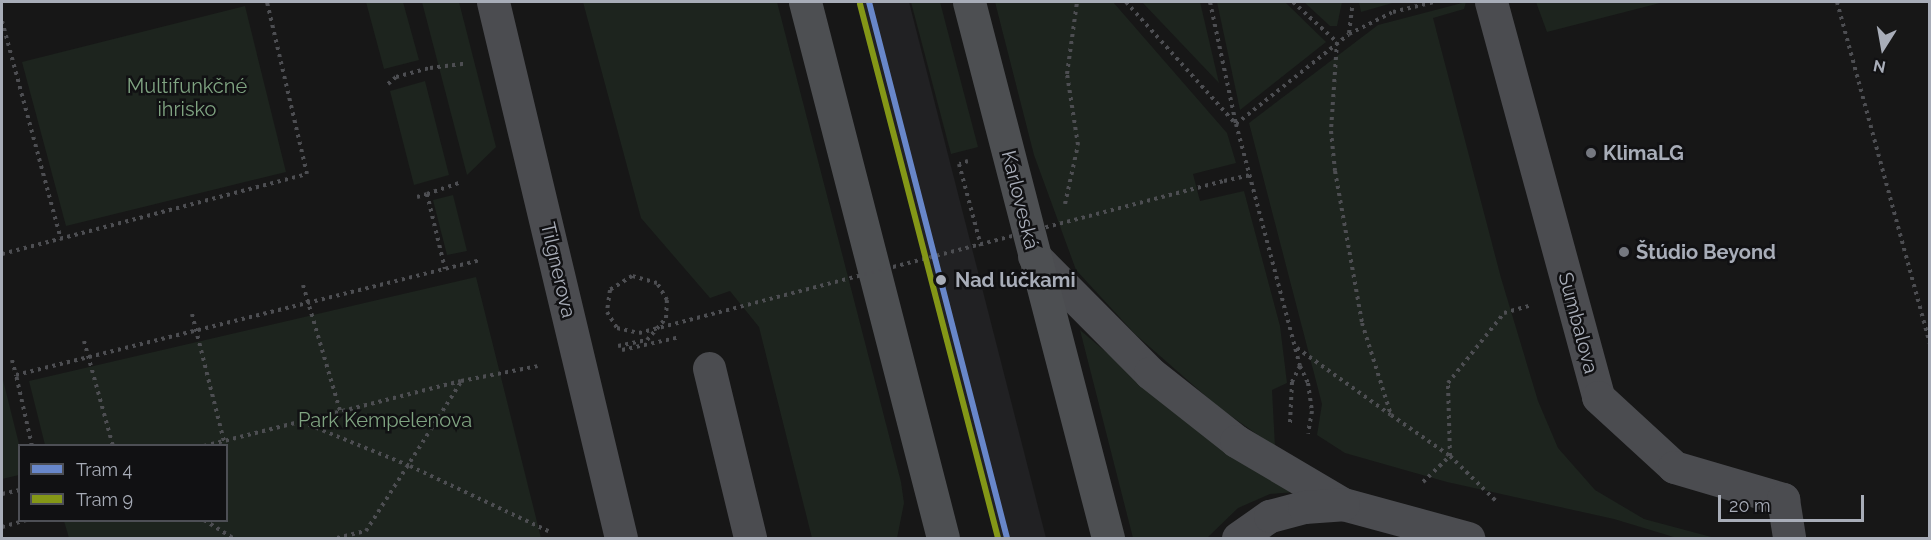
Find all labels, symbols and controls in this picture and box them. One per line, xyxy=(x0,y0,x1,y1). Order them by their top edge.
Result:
north arrow xyxy=(1853,18,1913,78)
text: N xyxy=(1872,56,1887,77)
park label: Multifunkčné ihrisko xyxy=(127,75,247,122)
place label: KlimaLG xyxy=(1603,141,1684,165)
marker: KlimaLG xyxy=(1584,146,1598,160)
street label: Karloveská xyxy=(996,148,1044,252)
street label: Tilgnerova xyxy=(535,220,581,320)
place label: Štúdio Beyond xyxy=(1636,240,1776,264)
marker: Štúdio Beyond xyxy=(1617,245,1631,259)
place label: Nad lúčkami xyxy=(955,268,1076,292)
street label: Sumbalova xyxy=(1553,270,1603,376)
marker: Nad lúčkami xyxy=(932,271,950,289)
park label: Park Kempelenova xyxy=(298,408,472,432)
legend xyxy=(18,444,228,522)
text: Tram 4 xyxy=(76,459,132,480)
scale bar xyxy=(1721,483,1866,521)
text: Tram 9 xyxy=(76,489,133,510)
text: 20 m xyxy=(1729,495,1771,516)

